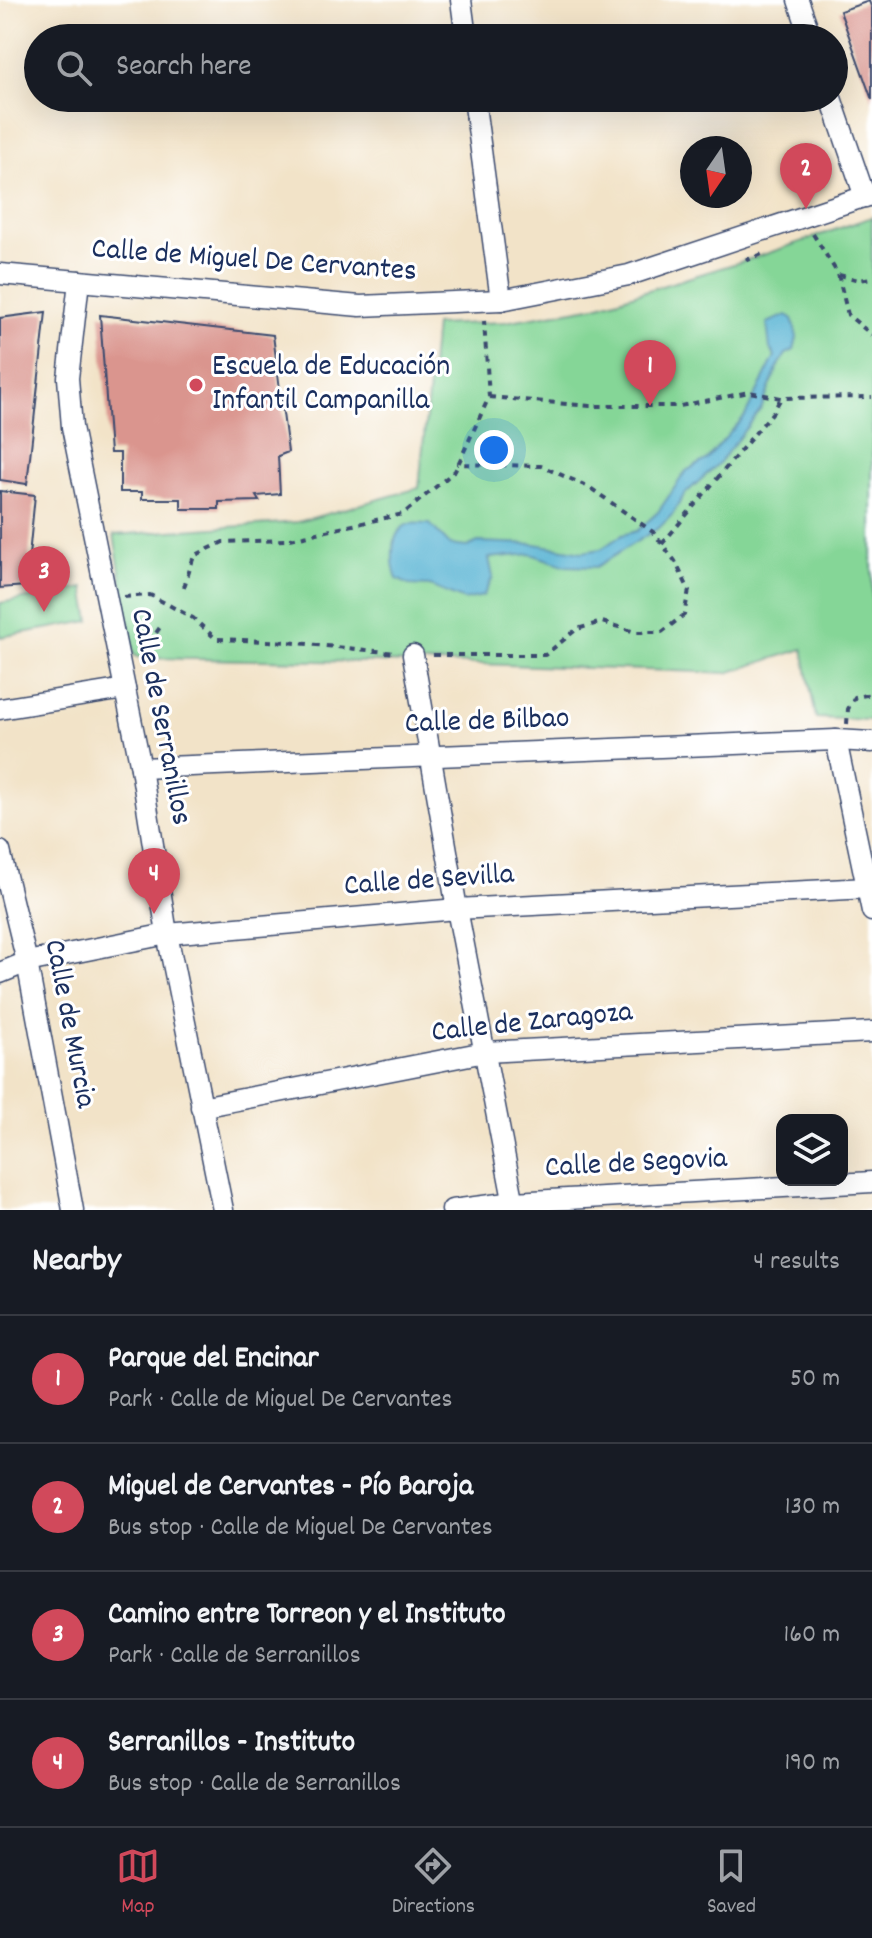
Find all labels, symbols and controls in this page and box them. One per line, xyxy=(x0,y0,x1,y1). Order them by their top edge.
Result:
search box xyxy=(24,24,848,112)
icon: search xyxy=(52,46,96,90)
text: Search here xyxy=(116,47,252,90)
north arrow xyxy=(680,136,752,208)
pin: 2 xyxy=(780,143,832,209)
street label: Calle de Miguel De Cervantes xyxy=(90,229,418,295)
pin: 1 xyxy=(624,340,676,406)
place label: Escuela de Educación Infantil Campanilla xyxy=(212,347,450,424)
marker: Escuela de Educación Infantil Campanilla xyxy=(187,376,205,394)
your location xyxy=(474,430,514,470)
pin: 3 xyxy=(18,546,70,612)
street label: Calle de Serranillos xyxy=(117,605,201,829)
street label: Calle de Bilbao xyxy=(404,699,570,747)
pin: 4 xyxy=(128,848,180,914)
street label: Calle de Sevilla xyxy=(343,855,516,909)
street label: Calle de Murcia xyxy=(31,936,106,1113)
street label: Calle de Zaragoza xyxy=(429,992,636,1056)
map controls xyxy=(776,1114,848,1186)
button: layers xyxy=(776,1114,848,1186)
street label: Calle de Segovia xyxy=(544,1139,729,1191)
text: Nearby xyxy=(32,1238,121,1287)
text: 4 results xyxy=(753,1244,840,1281)
text: Parque del Encinar xyxy=(108,1339,319,1382)
text: 1 xyxy=(55,1361,61,1398)
text: 50 m xyxy=(790,1361,840,1398)
text: Park · Calle de Miguel De Cervantes xyxy=(108,1382,453,1419)
text: Miguel de Cervantes - Pío Baroja xyxy=(108,1467,473,1510)
text: 2 xyxy=(52,1489,64,1526)
text: 130 m xyxy=(785,1489,840,1526)
text: Bus stop · Calle de Miguel De Cervantes xyxy=(108,1510,493,1547)
text: Camino entre Torreon y el Instituto xyxy=(108,1595,506,1638)
text: 3 xyxy=(52,1617,64,1654)
text: 160 m xyxy=(784,1617,840,1654)
text: Park · Calle de Serranillos xyxy=(108,1638,361,1675)
text: Serranillos - Instituto xyxy=(108,1723,355,1766)
text: 4 xyxy=(53,1745,63,1782)
text: 190 m xyxy=(784,1745,840,1782)
text: Bus stop · Calle de Serranillos xyxy=(108,1766,401,1803)
tab: Map xyxy=(116,1844,160,1923)
tab: Directions xyxy=(392,1844,475,1923)
tab: Saved xyxy=(707,1844,756,1923)

